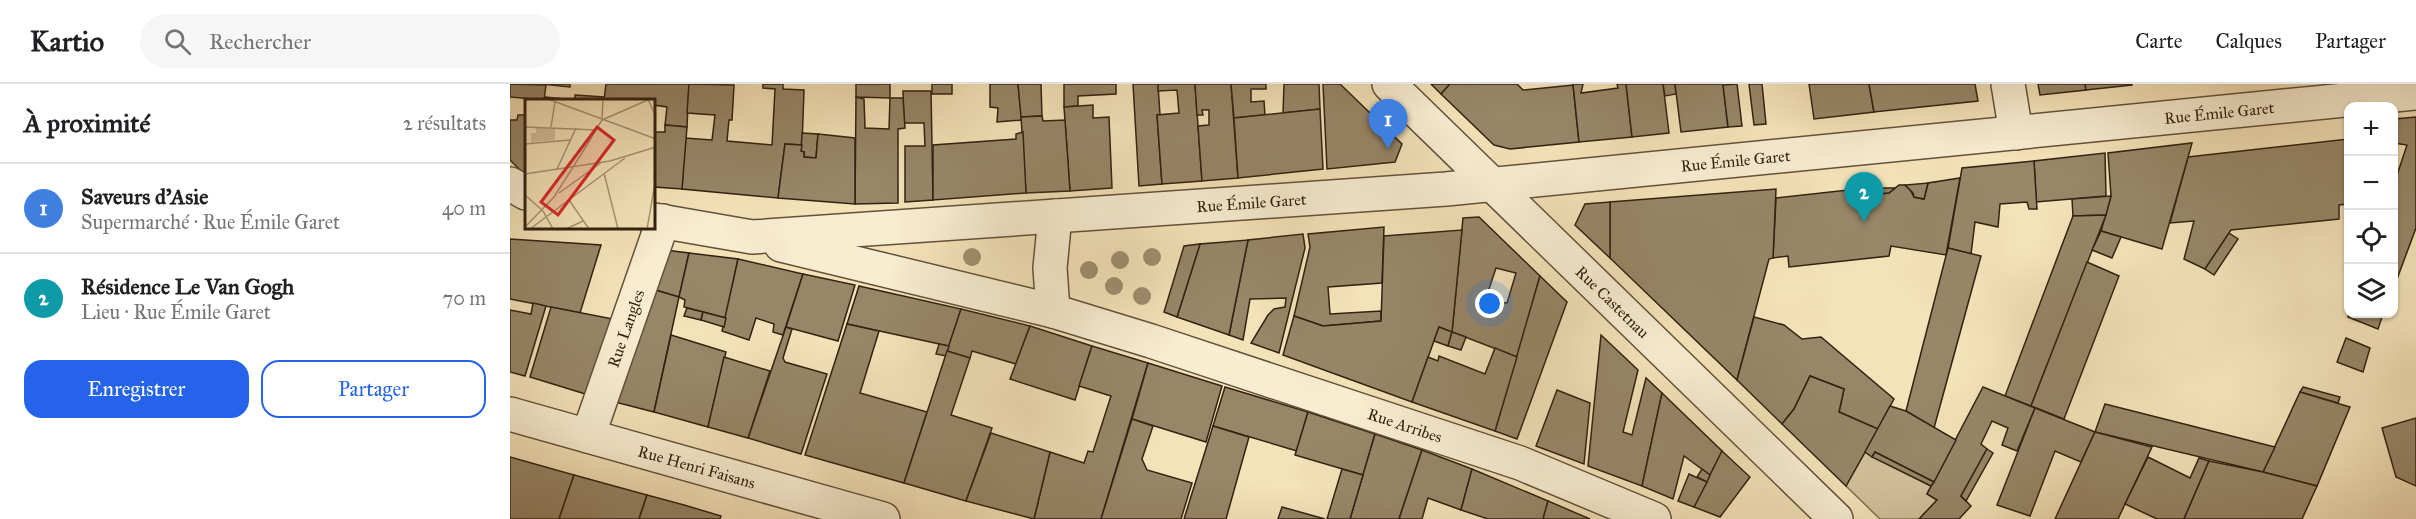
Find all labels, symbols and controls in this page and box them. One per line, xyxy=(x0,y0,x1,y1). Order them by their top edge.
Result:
search box xyxy=(140,14,560,68)
text: Kartio xyxy=(30,24,104,59)
icon: search xyxy=(161,25,194,58)
text: Rechercher xyxy=(209,28,311,55)
text: Carte xyxy=(2135,28,2182,54)
text: Calques xyxy=(2215,28,2282,54)
text: Partager xyxy=(2315,28,2386,54)
street label: Rue Émile Garet xyxy=(2163,98,2275,127)
inset map xyxy=(525,99,656,230)
pin: 1 xyxy=(1368,100,1408,149)
map controls xyxy=(2344,102,2398,318)
button: + xyxy=(2344,102,2398,156)
text: À proximité xyxy=(24,107,150,139)
text: 2 résultats xyxy=(403,111,486,135)
street label: Rue Émile Garet xyxy=(1680,145,1792,175)
button: − xyxy=(2344,156,2398,210)
pin: 2 xyxy=(1844,172,1884,222)
text: Saveurs d'Asie xyxy=(81,183,208,210)
street label: Rue Émile Garet xyxy=(1196,189,1307,216)
text: 1 xyxy=(40,196,47,220)
text: 40 m xyxy=(442,196,486,220)
text: Supermarché · Rue Émile Garet xyxy=(81,210,340,234)
button: locate xyxy=(2344,210,2398,264)
street label: Rue Castetnau xyxy=(1572,262,1654,342)
button: layers xyxy=(2344,264,2398,318)
text: Résidence Le Van Gogh xyxy=(81,273,294,300)
text: 2 xyxy=(39,286,48,310)
text: 70 m xyxy=(443,286,486,310)
street label: Rue Langles xyxy=(603,287,648,370)
your location xyxy=(1475,289,1504,318)
text: Lieu · Rue Émile Garet xyxy=(81,300,271,324)
button: Enregistrer xyxy=(24,360,249,418)
button: Partager xyxy=(261,360,486,418)
street label: Rue Arribes xyxy=(1365,404,1445,446)
street label: Rue Henri Faisans xyxy=(636,441,758,492)

